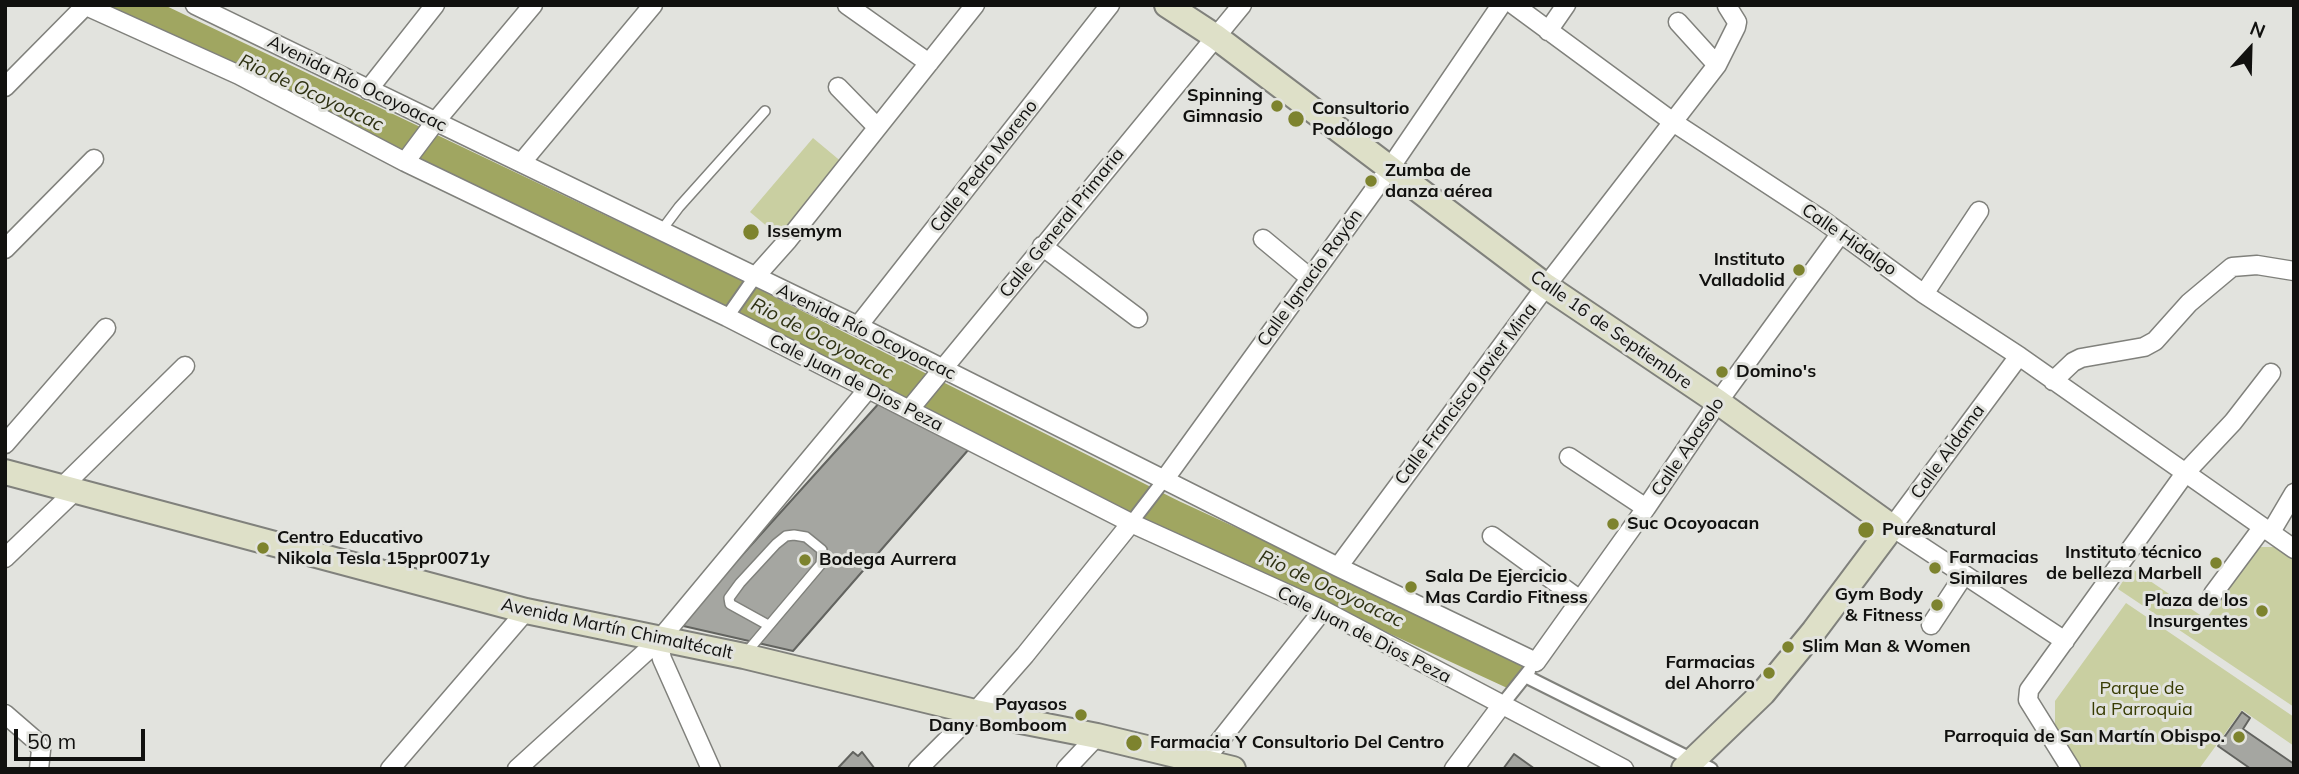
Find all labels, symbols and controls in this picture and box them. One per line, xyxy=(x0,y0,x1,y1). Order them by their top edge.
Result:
north arrow xyxy=(2215,14,2285,84)
text: N xyxy=(2247,16,2269,43)
street label: Avenida Río Ocoyoacac xyxy=(264,31,450,137)
water label: Rio de Ocoyoacac xyxy=(235,49,387,137)
place label: Spinning Gimnasio xyxy=(1182,85,1263,128)
street label: Calle Pedro Moreno xyxy=(926,96,1042,236)
marker: Spinning Gimnasio xyxy=(1269,98,1285,114)
place label: Consultorio Podólogo xyxy=(1312,98,1409,140)
marker: Consultorio Podólogo xyxy=(1286,109,1306,129)
street label: Calle General Primaria xyxy=(995,144,1129,302)
place label: Zumba de danza aérea xyxy=(1385,160,1493,202)
marker: Zumba de danza aérea xyxy=(1363,173,1379,189)
street label: Calle Hidalgo xyxy=(1797,199,1901,281)
street label: Calle Ignacio Rayón xyxy=(1253,205,1367,351)
place label: Issemym xyxy=(767,221,842,243)
marker: Issemym xyxy=(741,222,761,242)
place label: Instituto Valladolid xyxy=(1699,249,1785,292)
marker: Instituto Valladolid xyxy=(1791,262,1807,278)
street label: Calle 16 de Septiembre xyxy=(1526,266,1696,394)
street label: Avenida Río Ocoyoacac xyxy=(773,279,959,385)
water label: Rio de Ocoyoacac xyxy=(747,293,897,385)
street label: Calle Francisco Javier Mina xyxy=(1391,299,1541,489)
street label: Cale Juan de Dios Peza xyxy=(766,330,946,436)
place label: Domino's xyxy=(1736,361,1816,383)
marker: Domino's xyxy=(1714,364,1730,380)
street label: Calle Abasolo xyxy=(1647,394,1729,500)
street label: Calle Aldama xyxy=(1906,401,1990,503)
place label: Suc Ocoyoacan xyxy=(1627,513,1759,535)
marker: Suc Ocoyoacan xyxy=(1605,516,1621,532)
place label: Pure&natural xyxy=(1882,519,1996,541)
marker: Pure&natural xyxy=(1856,520,1876,540)
place label: Centro Educativo Nikola Tesla 15ppr0071y xyxy=(277,527,490,570)
marker: Centro Educativo Nikola Tesla 15ppr0071y xyxy=(255,540,271,556)
place label: Instituto técnico de belleza Marbell xyxy=(2046,542,2202,584)
water label: Rio de Ocoyoacac xyxy=(1255,545,1407,633)
place label: Farmacias Similares xyxy=(1949,547,2038,590)
place label: Bodega Aurrera xyxy=(819,549,957,571)
marker: Bodega Aurrera xyxy=(797,552,813,568)
marker: Instituto técnico de belleza Marbell xyxy=(2208,555,2224,571)
marker: Farmacias Similares xyxy=(1927,560,1943,576)
place label: Sala De Ejercicio Mas Cardio Fitness xyxy=(1425,566,1588,608)
marker: Sala De Ejercicio Mas Cardio Fitness xyxy=(1403,579,1419,595)
street label: Cale Juan de Dios Peza xyxy=(1274,582,1454,688)
place label: Gym Body & Fitness xyxy=(1835,584,1923,626)
place label: Plaza de los Insurgentes xyxy=(2144,590,2248,632)
street label: Avenida Martín Chimaltécalt xyxy=(499,594,735,664)
marker: Gym Body & Fitness xyxy=(1929,597,1945,613)
marker: Plaza de los Insurgentes xyxy=(2254,603,2270,619)
place label: Slim Man & Women xyxy=(1802,636,1971,658)
marker: Slim Man & Women xyxy=(1780,639,1796,655)
place label: Farmacias del Ahorro xyxy=(1665,652,1755,694)
marker: Farmacias del Ahorro xyxy=(1761,665,1777,681)
park label: Parque de la Parroquia xyxy=(2091,678,2193,720)
place label: Payasos Dany Bomboom xyxy=(929,694,1067,736)
marker: Payasos Dany Bomboom xyxy=(1073,707,1089,723)
scale bar xyxy=(18,714,149,758)
place label: Parroquia de San Martín Obispo. xyxy=(1944,726,2225,748)
text: 50 m xyxy=(27,728,76,754)
marker: Parroquia de San Martín Obispo. xyxy=(2231,729,2247,745)
place label: Farmacia Y Consultorio Del Centro xyxy=(1150,732,1444,754)
marker: Farmacia Y Consultorio Del Centro xyxy=(1124,733,1144,753)

